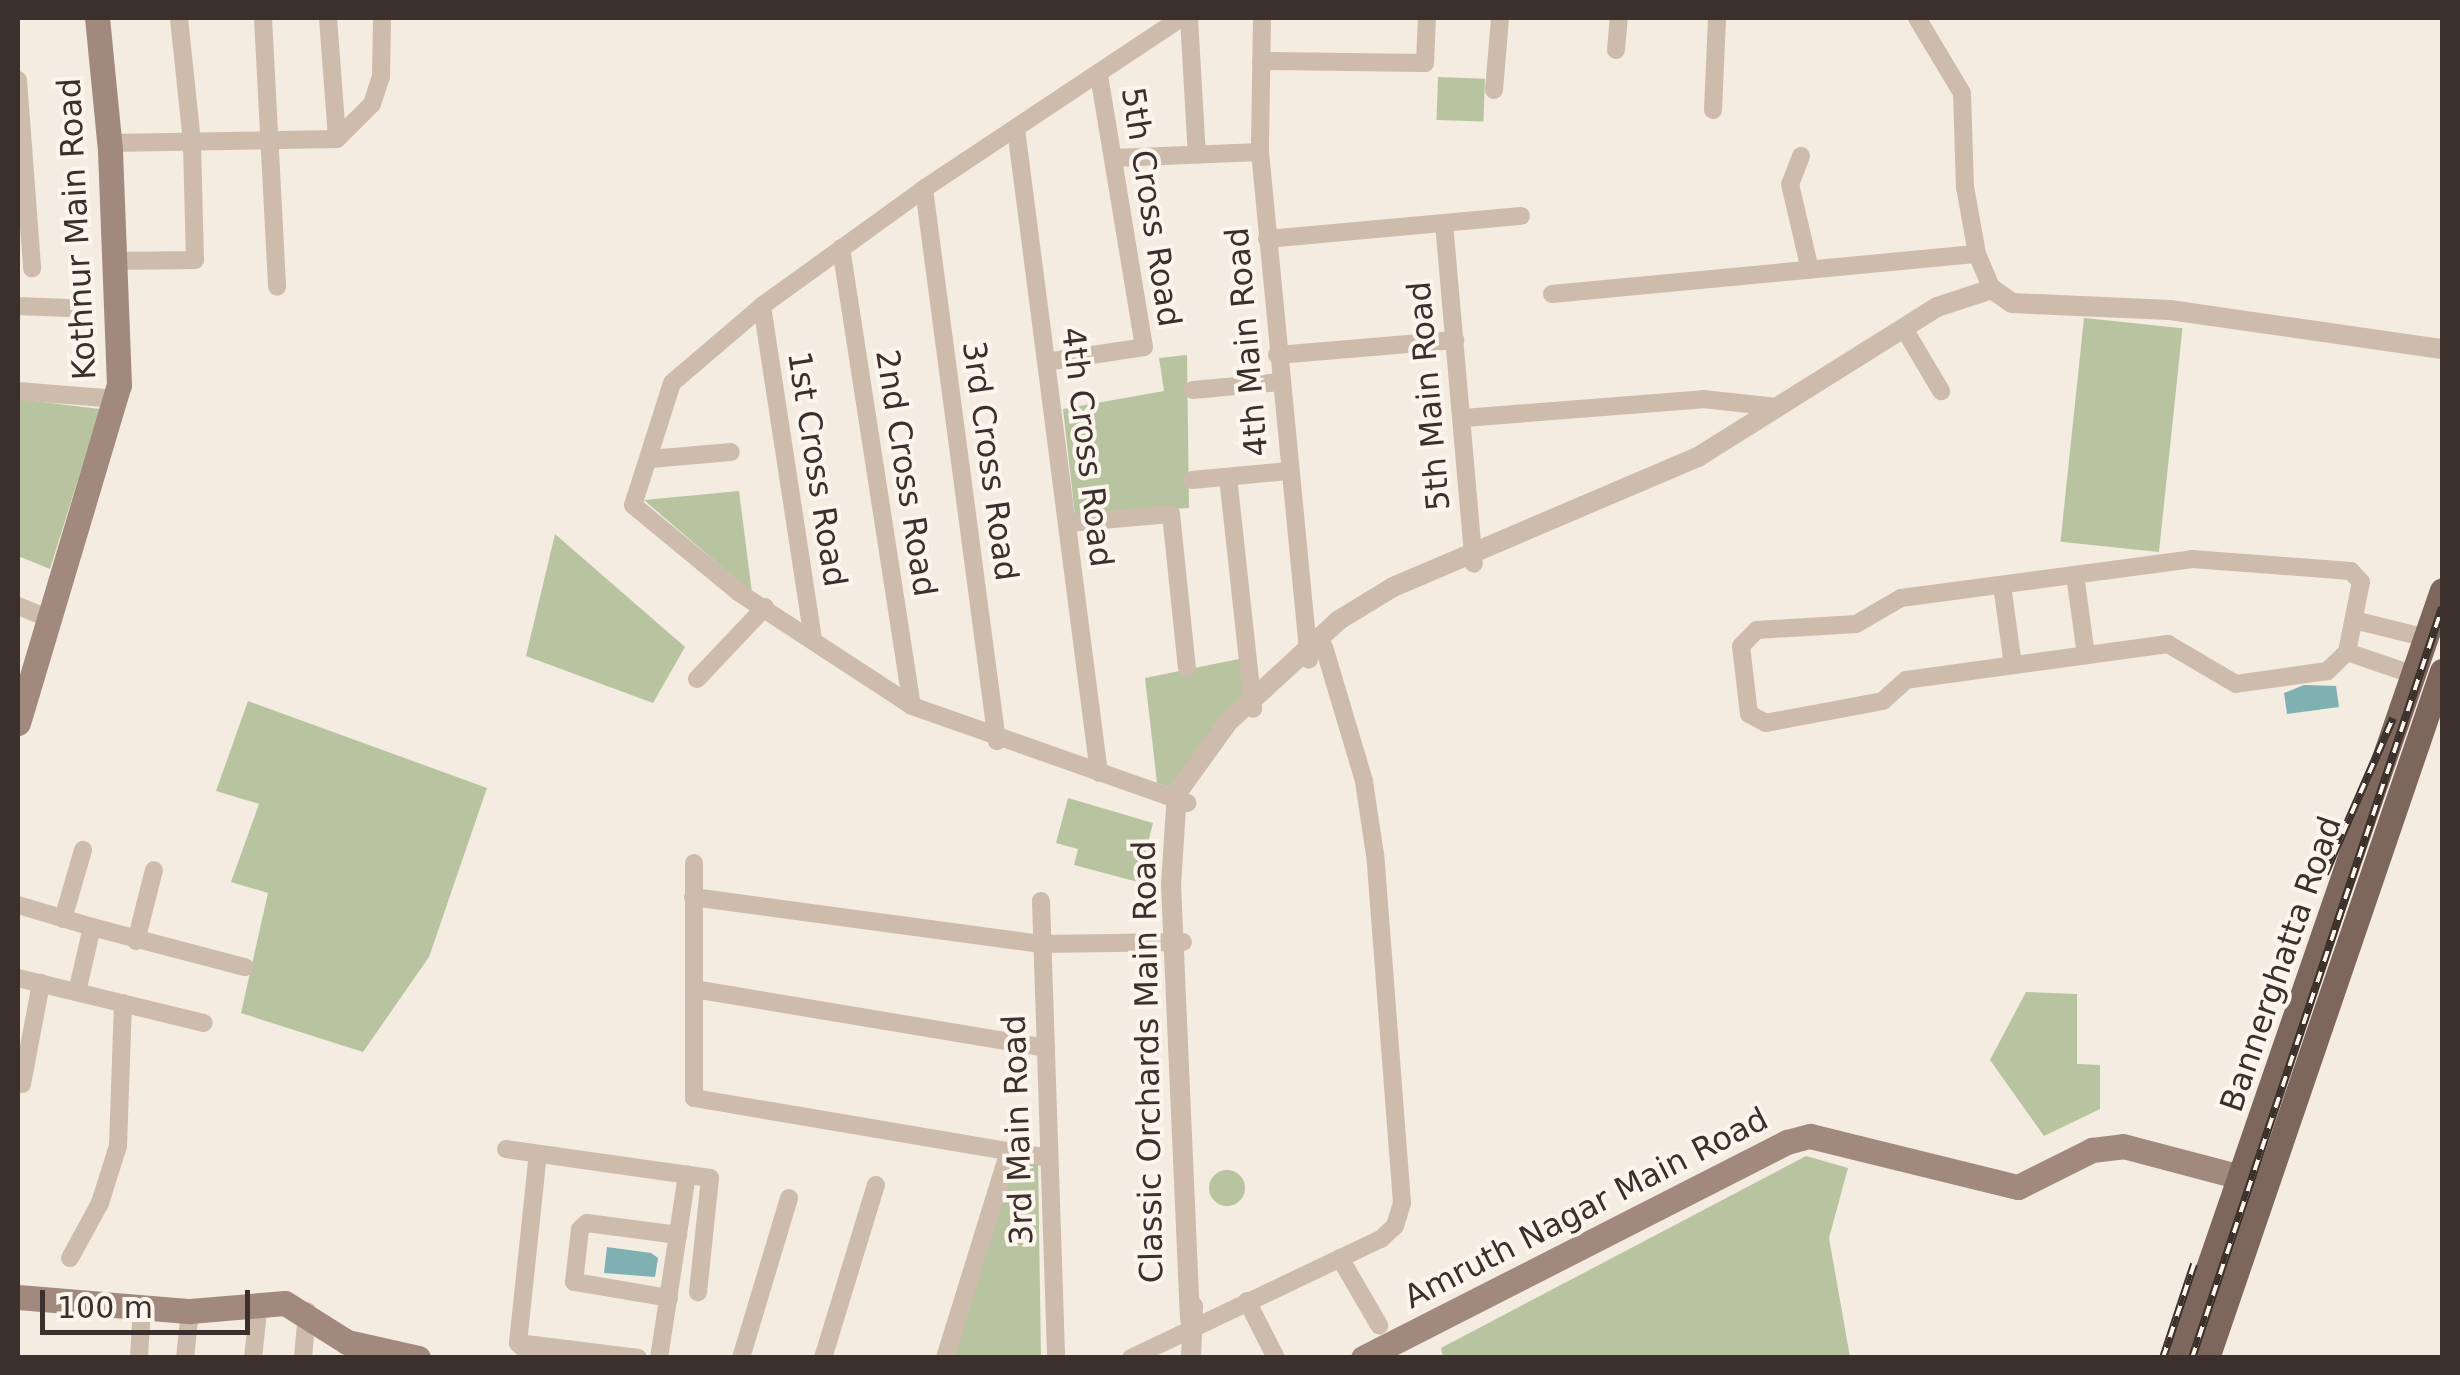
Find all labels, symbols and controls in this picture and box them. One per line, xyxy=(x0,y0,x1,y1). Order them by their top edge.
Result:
street label: Kothnur Main Road xyxy=(50,77,104,381)
street label: 5th Cross Road xyxy=(1113,85,1189,329)
street label: 4th Main Road xyxy=(1218,226,1276,458)
street label: 5th Main Road xyxy=(1400,280,1458,512)
street label: 4th Cross Road xyxy=(1053,325,1121,569)
street label: 3rd Cross Road xyxy=(954,339,1026,583)
street label: 2nd Cross Road xyxy=(868,347,944,599)
street label: 1st Cross Road xyxy=(779,348,855,590)
street label: Bannerghatta Road xyxy=(2212,811,2350,1117)
street label: Classic Orchards Main Road xyxy=(1125,840,1171,1284)
street label: 3rd Main Road xyxy=(995,1014,1041,1246)
street label: Amruth Nagar Main Road xyxy=(1398,1099,1774,1317)
scale bar xyxy=(45,1270,255,1332)
text: 100 m xyxy=(57,1290,153,1325)

